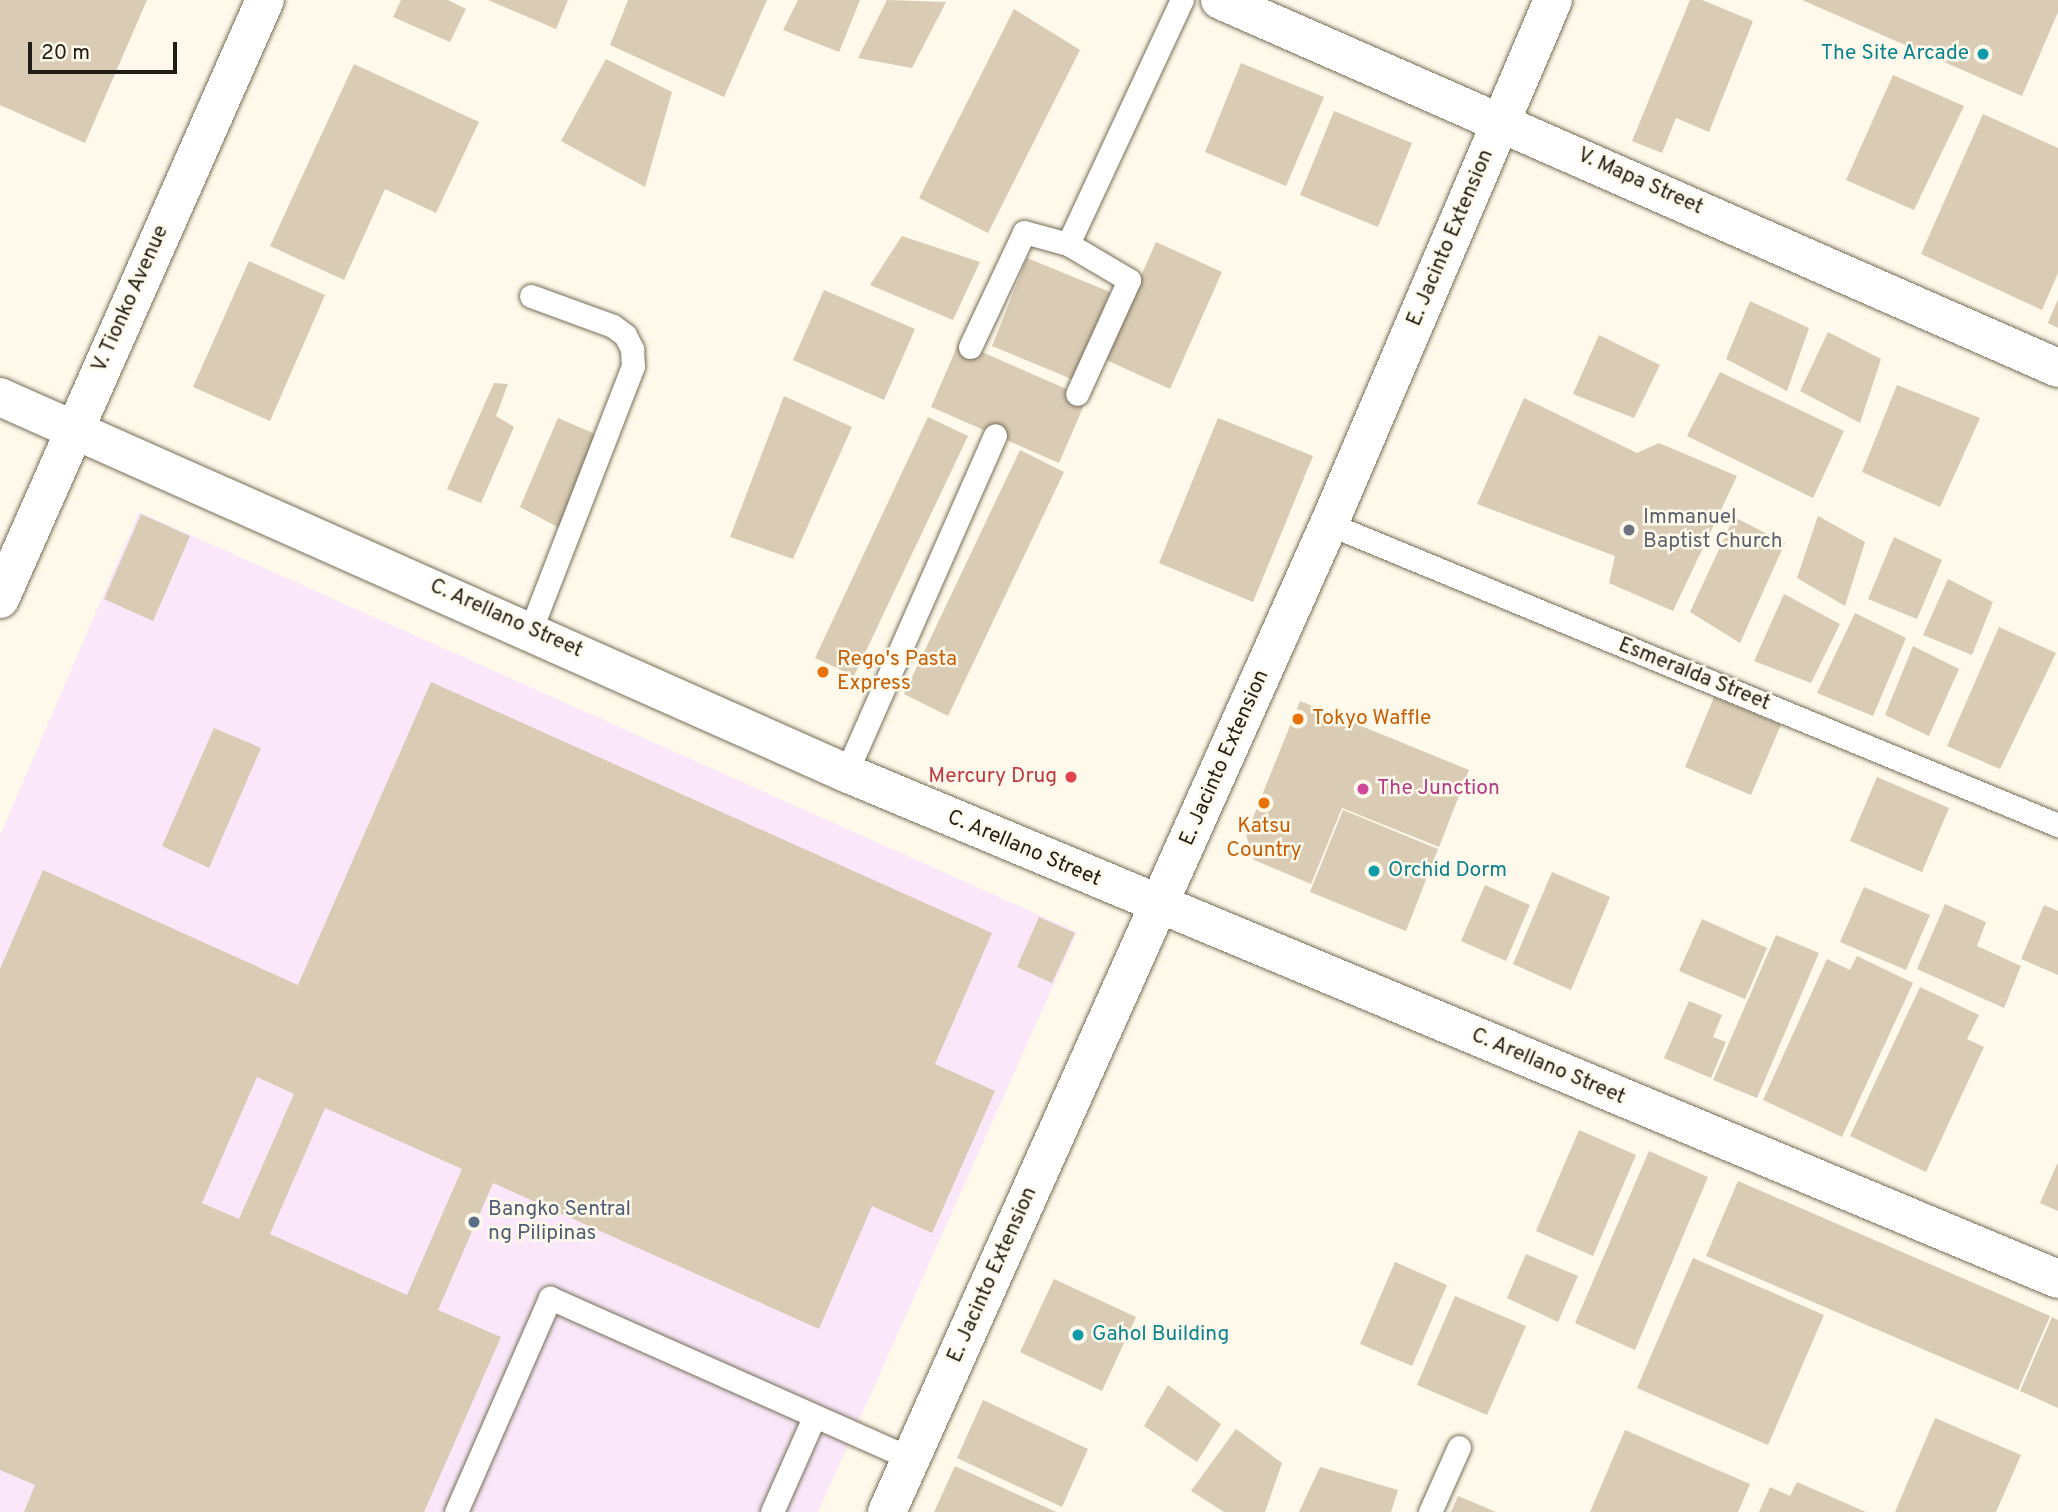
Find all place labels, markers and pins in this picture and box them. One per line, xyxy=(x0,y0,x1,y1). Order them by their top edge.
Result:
place label: The Site Arcade xyxy=(1820,41,1969,67)
marker: The Site Arcade xyxy=(1975,46,1991,62)
place label: Immanuel Baptist Church xyxy=(1643,505,1783,555)
marker: Immanuel Baptist Church xyxy=(1621,522,1637,538)
place label: Rego's Pasta Express xyxy=(837,647,957,697)
marker: Rego's Pasta Express xyxy=(815,664,831,680)
place label: Tokyo Waffle xyxy=(1312,706,1432,732)
marker: Tokyo Waffle xyxy=(1290,711,1306,727)
place label: Mercury Drug xyxy=(928,764,1057,790)
marker: Mercury Drug xyxy=(1063,769,1079,785)
place label: The Junction xyxy=(1377,776,1500,802)
marker: The Junction xyxy=(1355,781,1371,797)
marker: Katsu Country xyxy=(1256,795,1272,811)
place label: Katsu Country xyxy=(1226,814,1302,864)
place label: Orchid Dorm xyxy=(1388,858,1507,884)
marker: Orchid Dorm xyxy=(1366,863,1382,879)
place label: Bangko Sentral ng Pilipinas xyxy=(488,1197,631,1247)
marker: Bangko Sentral ng Pilipinas xyxy=(466,1214,482,1230)
place label: Gahol Building xyxy=(1092,1322,1229,1348)
marker: Gahol Building xyxy=(1070,1327,1086,1343)

